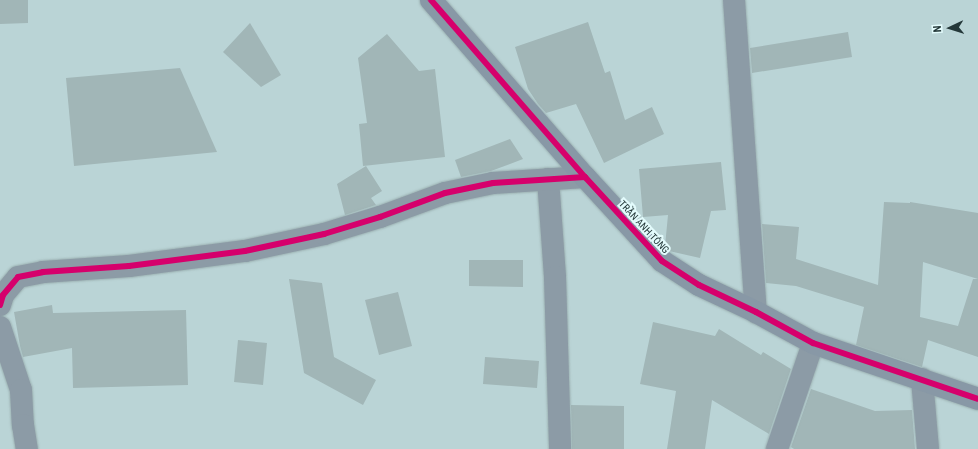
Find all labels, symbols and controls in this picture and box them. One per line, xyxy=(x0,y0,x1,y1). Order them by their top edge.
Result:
north arrow xyxy=(930,8,970,48)
text: N xyxy=(931,25,944,33)
street label: TRẦN ANH TÔNG xyxy=(616,198,672,256)

